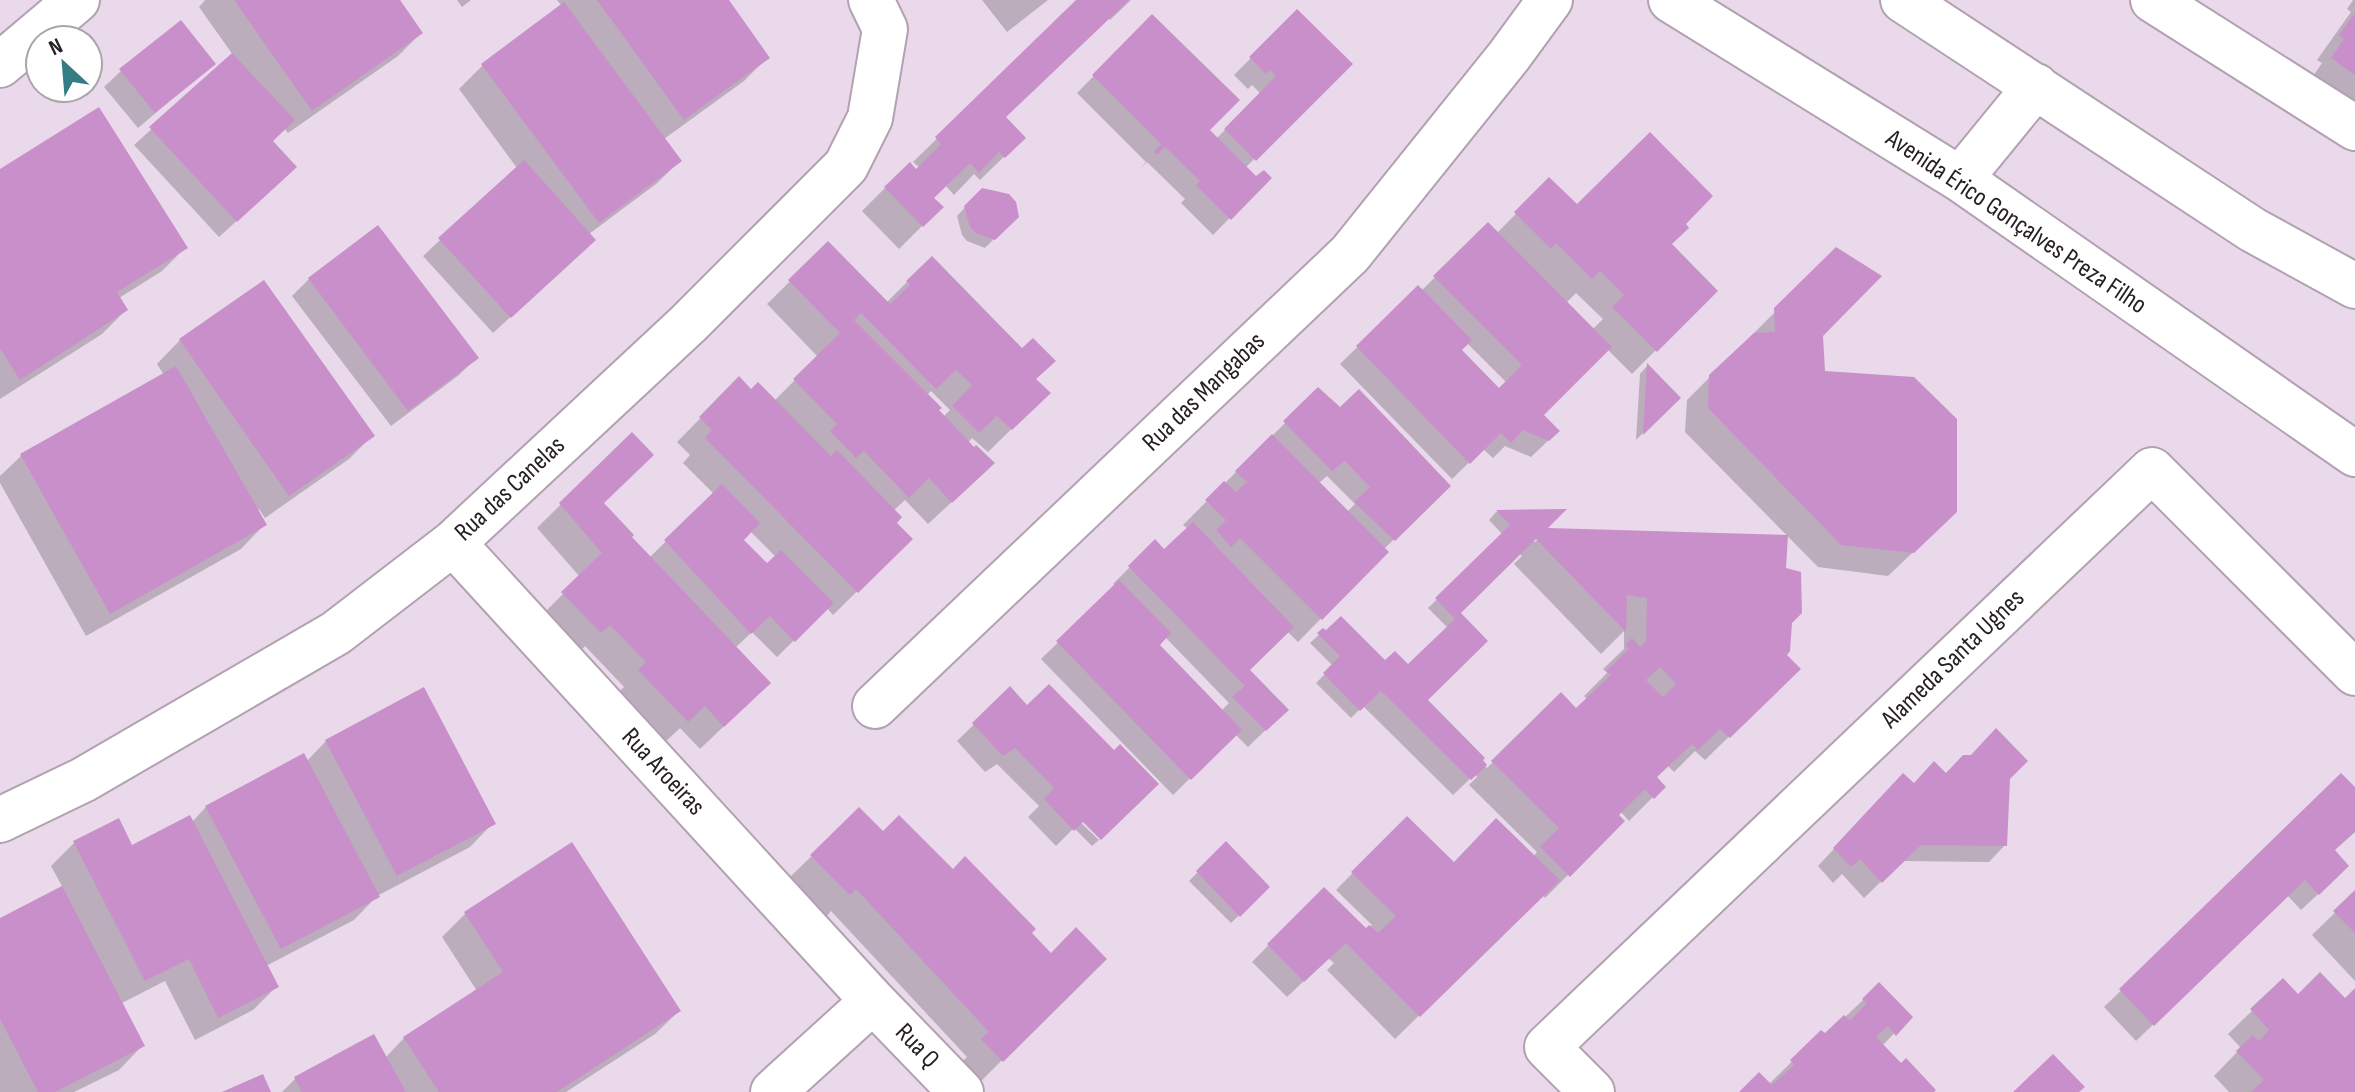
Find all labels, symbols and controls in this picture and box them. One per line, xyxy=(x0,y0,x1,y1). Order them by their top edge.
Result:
north arrow xyxy=(24,24,104,104)
text: N xyxy=(45,33,67,62)
street label: Avenida Érico Gonçalves Preza Filho xyxy=(1879,123,2152,321)
street label: Rua das Mangabas xyxy=(1136,326,1272,458)
street label: Rua das Canelas xyxy=(448,430,572,548)
street label: Alameda Santa Ugnes xyxy=(1874,583,2031,736)
street label: Rua Aroeiras xyxy=(615,722,711,822)
street label: Rua Q xyxy=(889,1017,945,1075)

